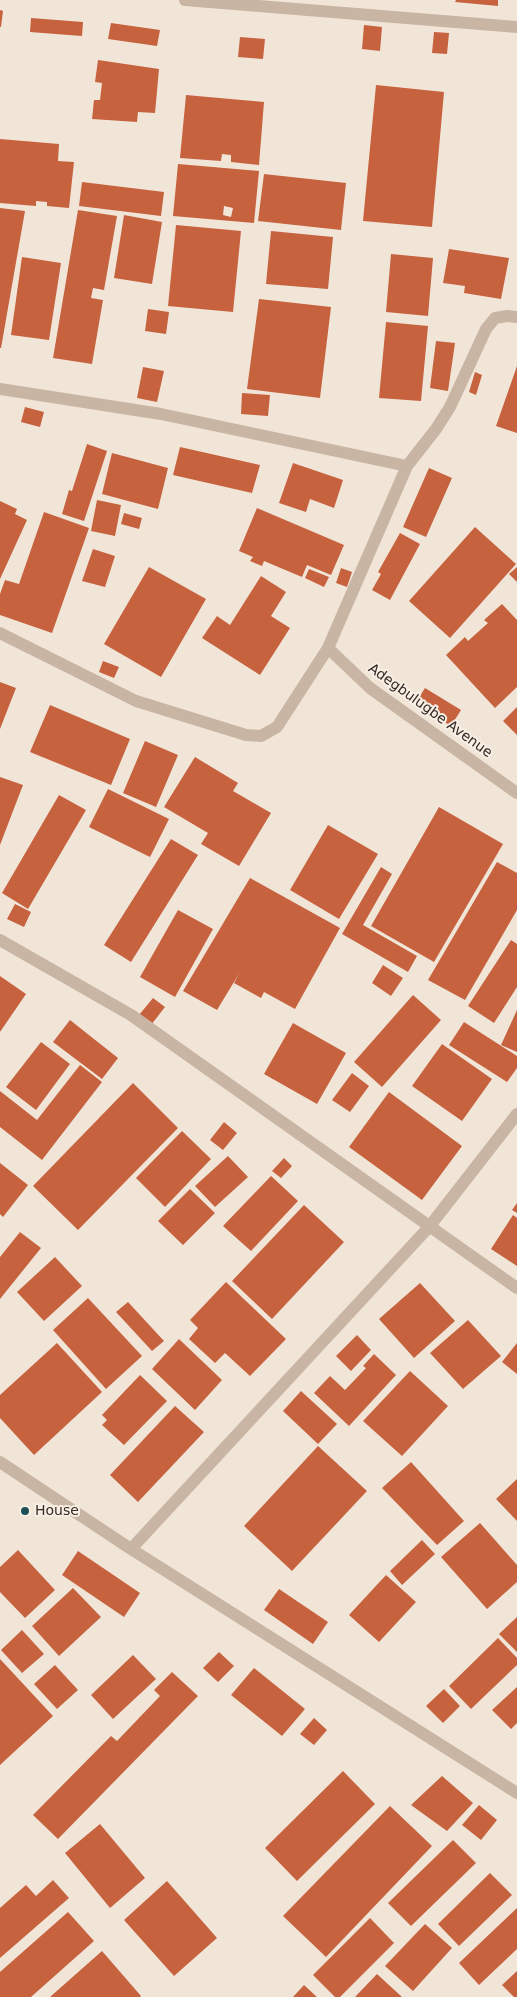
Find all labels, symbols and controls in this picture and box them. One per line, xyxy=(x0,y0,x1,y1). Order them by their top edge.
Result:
street label: Adegbulugbe Avenue xyxy=(365,660,495,762)
place label: House xyxy=(35,1503,79,1519)
marker: House xyxy=(19,1505,31,1517)

